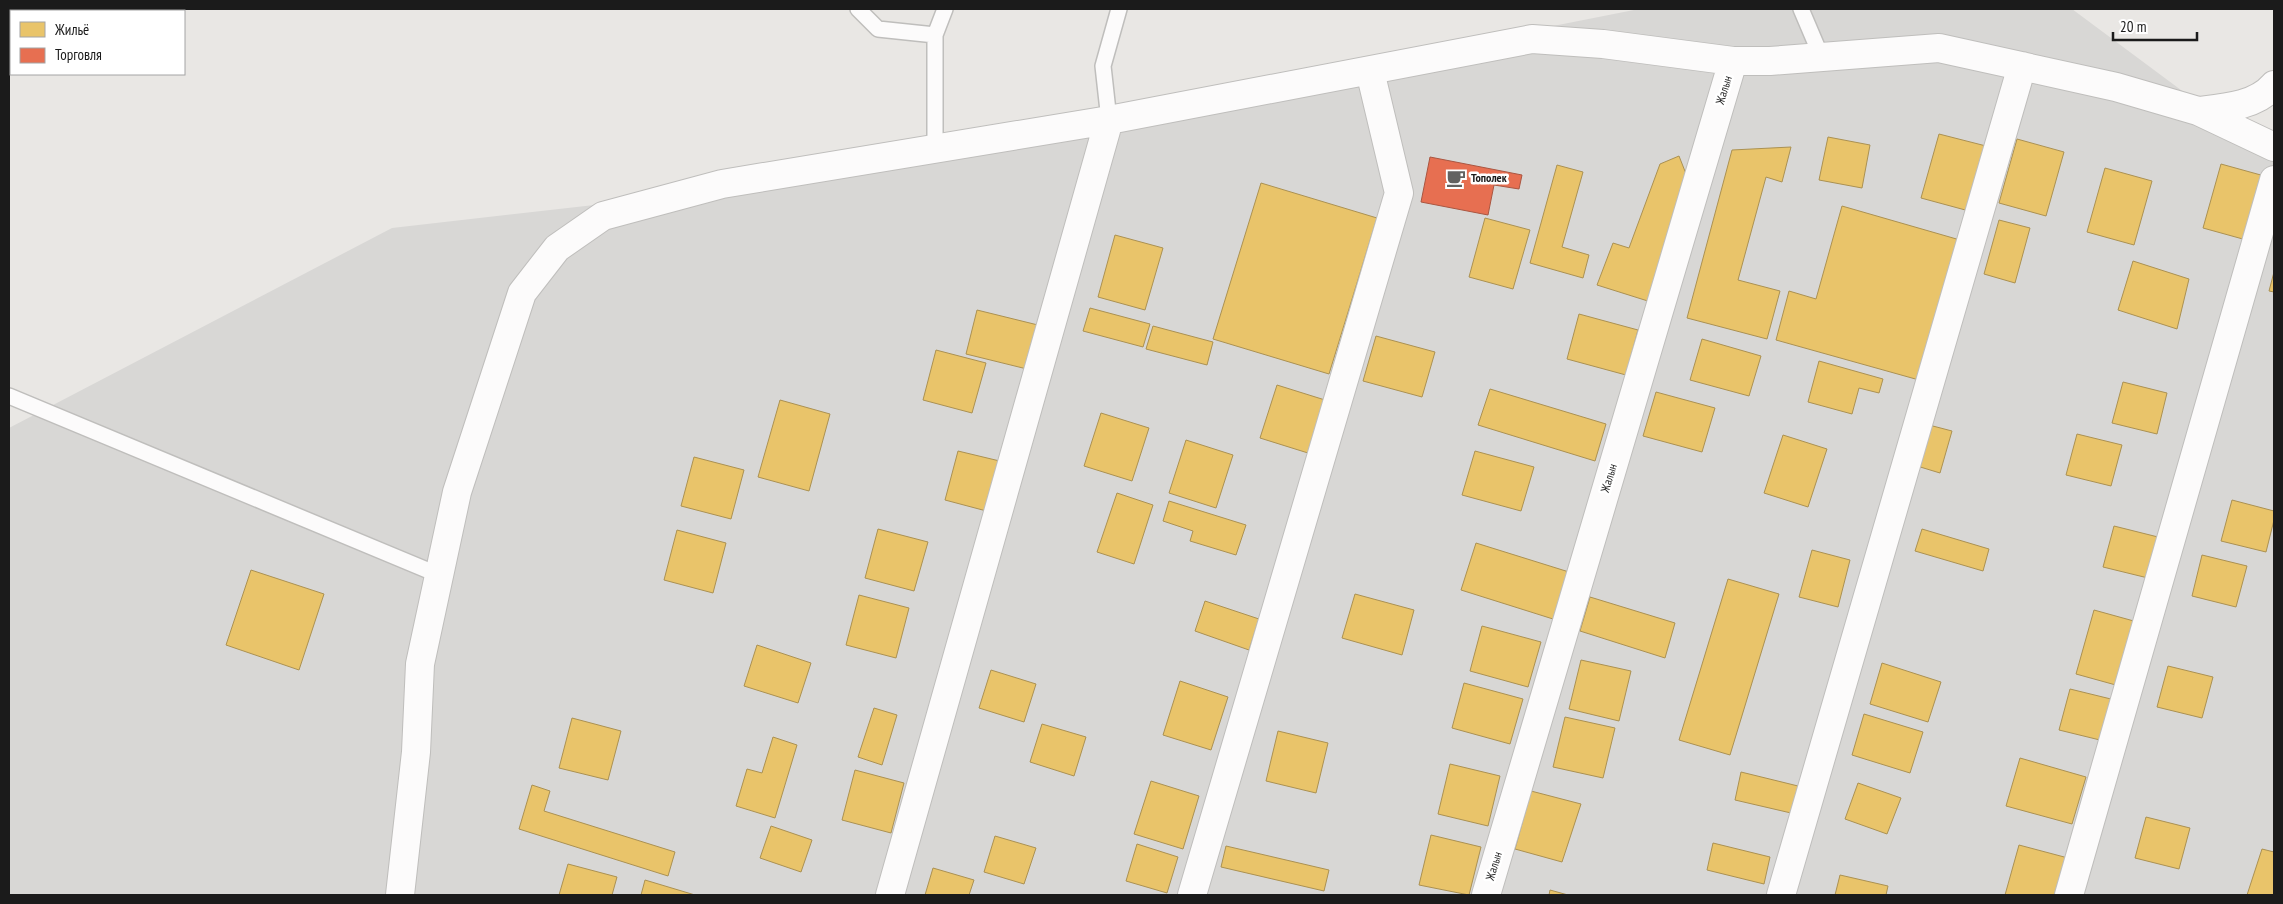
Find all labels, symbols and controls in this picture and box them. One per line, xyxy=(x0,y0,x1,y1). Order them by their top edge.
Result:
legend xyxy=(10,10,185,75)
scale bar xyxy=(2113,10,2197,42)
text: 20 m xyxy=(2120,17,2146,36)
text: Жильё xyxy=(54,20,89,39)
text: Торговля xyxy=(55,45,102,64)
street label: Жалын xyxy=(1712,74,1735,107)
cafe icon: Тополек xyxy=(1445,167,1467,189)
place label: Тополек xyxy=(1471,170,1507,185)
street label: Жалын xyxy=(1597,462,1620,495)
street label: Жалын xyxy=(1482,850,1505,883)

